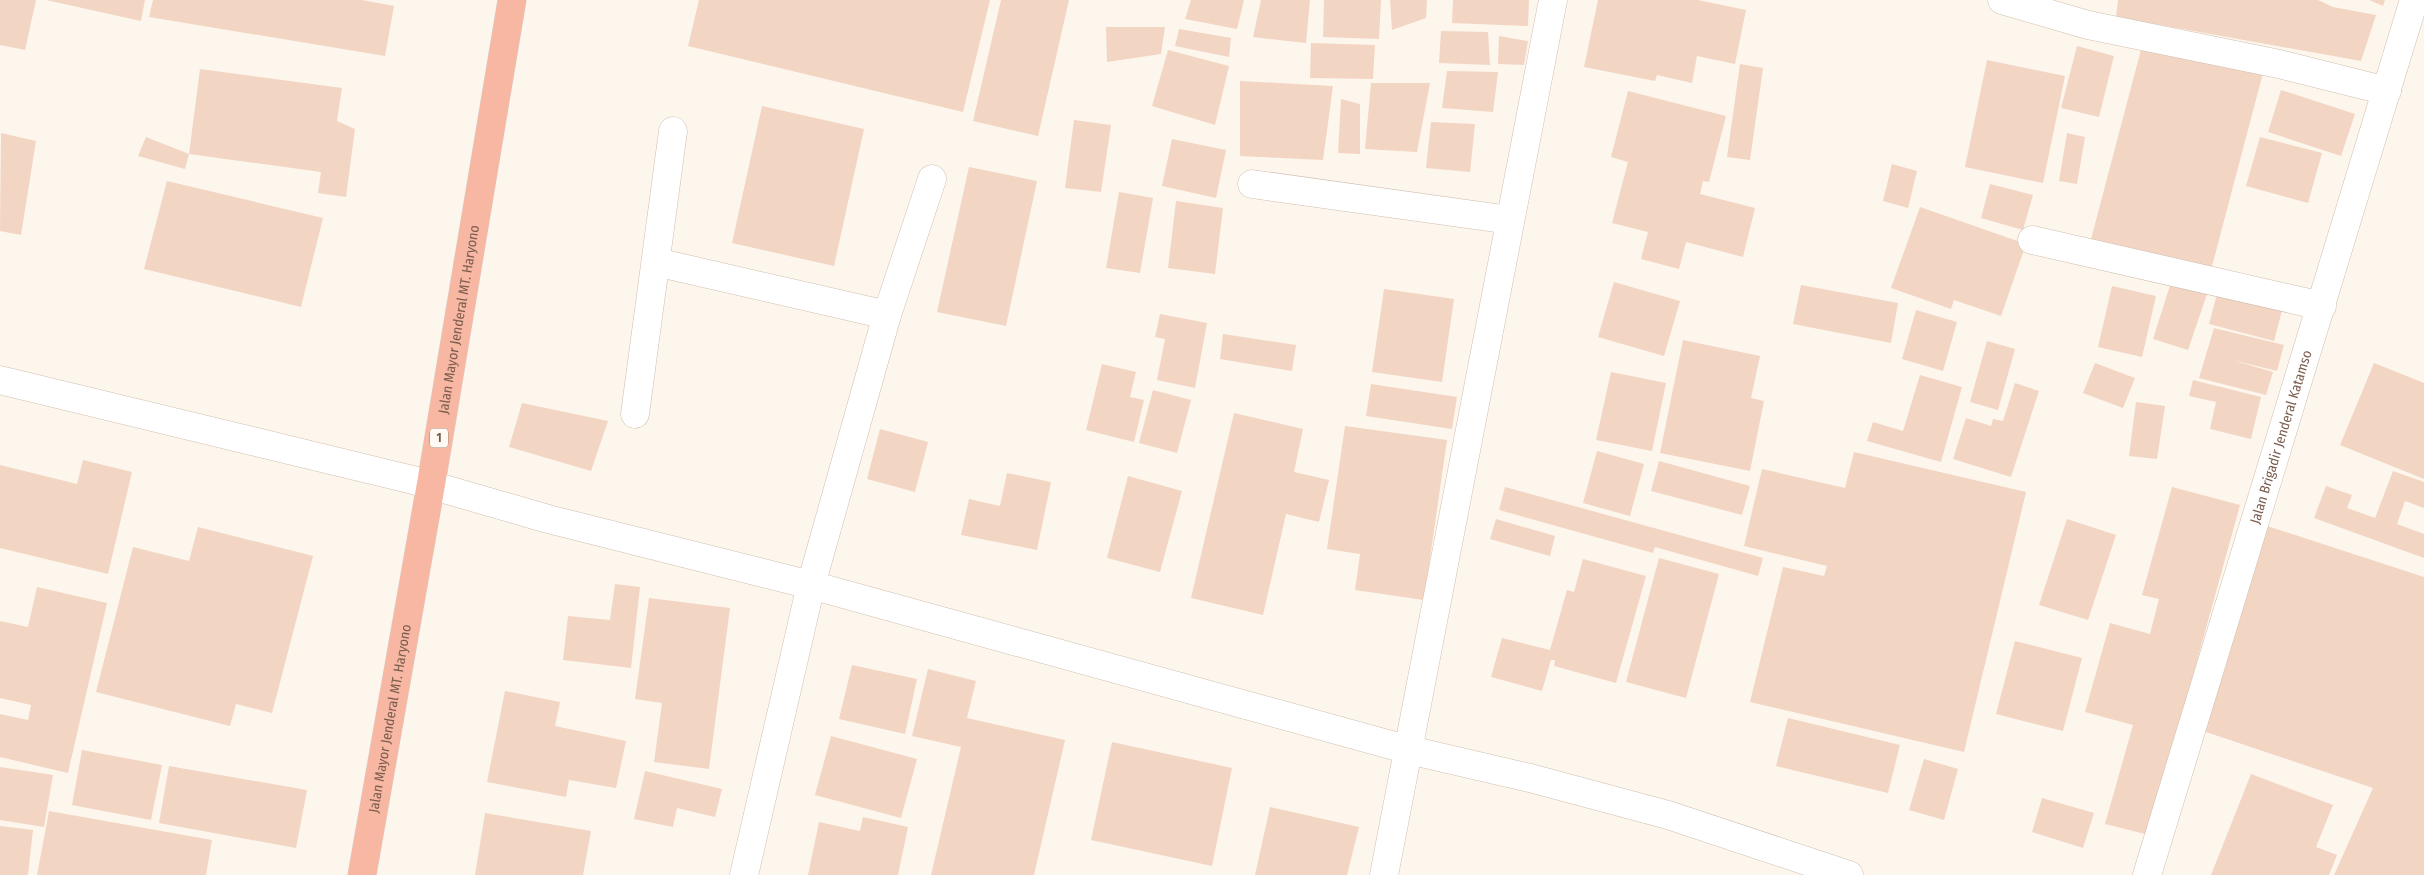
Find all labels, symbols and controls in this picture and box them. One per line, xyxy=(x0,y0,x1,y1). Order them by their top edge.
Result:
street label: Jalan Mayor Jenderal MT. Haryono xyxy=(435,224,483,415)
street label: Jalan Brigadir Jenderal Katamso xyxy=(2247,348,2316,526)
road number: 1 xyxy=(430,428,448,448)
street label: Jalan Mayor Jenderal MT. Haryono xyxy=(365,623,415,814)

